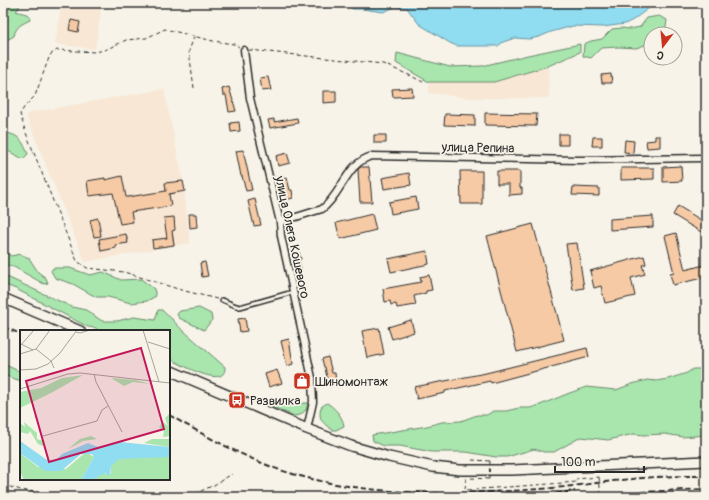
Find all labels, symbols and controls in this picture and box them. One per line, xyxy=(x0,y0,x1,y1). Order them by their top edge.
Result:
north arrow xyxy=(643,26,683,66)
text: С xyxy=(655,48,665,62)
street label: улица Репина xyxy=(440,139,515,157)
street label: улица Олега Кошевого xyxy=(271,174,313,300)
inset map xyxy=(20,330,170,480)
shop icon: Шиномонтаж xyxy=(292,371,312,391)
place label: Шиномонтаж xyxy=(315,374,388,390)
bus stop icon: Развилка xyxy=(227,390,247,410)
place label: Развилка xyxy=(250,393,301,409)
scale bar xyxy=(555,448,644,474)
text: 100 m xyxy=(561,455,596,470)

